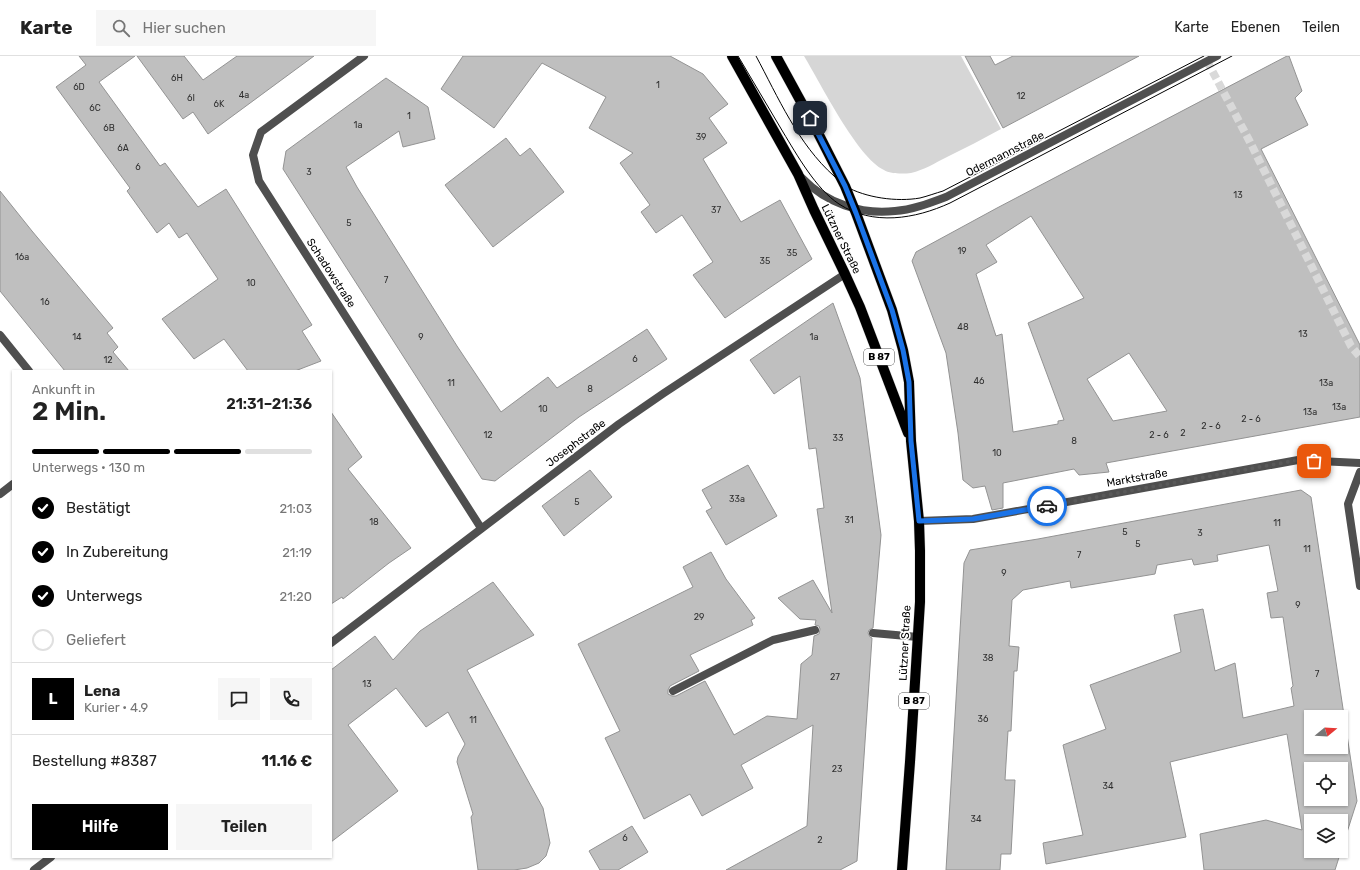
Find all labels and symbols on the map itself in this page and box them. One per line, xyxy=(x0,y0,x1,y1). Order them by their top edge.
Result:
house number: 6H xyxy=(171,73,183,83)
house number: 1 xyxy=(656,80,660,90)
house number: 6D xyxy=(73,82,85,92)
house number: 4a xyxy=(239,90,249,100)
house number: 12 xyxy=(1016,91,1026,101)
house number: 6I xyxy=(187,93,195,103)
house number: 6K xyxy=(214,99,225,109)
pin xyxy=(793,101,827,135)
house number: 6C xyxy=(89,103,101,113)
house number: 1 xyxy=(407,111,411,121)
house number: 1a xyxy=(354,120,362,130)
house number: 6B xyxy=(103,123,115,133)
street label: Odermannstraße xyxy=(964,129,1046,179)
house number: 39 xyxy=(696,132,706,142)
house number: 6A xyxy=(117,143,129,153)
house number: 6 xyxy=(135,162,141,172)
house number: 3 xyxy=(306,167,312,177)
house number: 13 xyxy=(1233,190,1243,200)
street label: Lützner Straße xyxy=(819,202,863,276)
house number: 37 xyxy=(711,205,721,215)
house number: 5 xyxy=(346,218,352,228)
street label: Schadowstraße xyxy=(304,236,358,310)
house number: 19 xyxy=(957,246,967,256)
house number: 35 xyxy=(787,248,797,258)
house number: 16a xyxy=(15,252,29,262)
house number: 35 xyxy=(760,256,770,266)
house number: 7 xyxy=(384,275,389,285)
house number: 10 xyxy=(246,278,256,288)
house number: 16 xyxy=(40,297,50,307)
house number: 48 xyxy=(957,322,969,332)
house number: 13 xyxy=(1298,329,1308,339)
house number: 14 xyxy=(72,332,82,342)
house number: 9 xyxy=(418,332,424,342)
house number: 1a xyxy=(810,332,818,342)
road number: B 87 xyxy=(864,349,894,365)
house number: 6 xyxy=(632,354,638,364)
house number: 12 xyxy=(103,355,113,365)
house number: 46 xyxy=(973,376,985,386)
house number: 11 xyxy=(447,378,455,388)
house number: 13a xyxy=(1319,378,1333,388)
house number: 8 xyxy=(587,384,593,394)
house number: 13a xyxy=(1332,402,1346,412)
house number: 10 xyxy=(538,404,548,414)
house number: 13a xyxy=(1303,407,1317,417)
house number: 2 - 6 xyxy=(1241,414,1261,424)
street label: Josephstraße xyxy=(544,416,608,470)
house number: 2 - 6 xyxy=(1201,421,1221,431)
house number: 2 xyxy=(1180,428,1186,438)
house number: 12 xyxy=(483,430,493,440)
house number: 2 - 6 xyxy=(1149,430,1169,440)
house number: 33 xyxy=(833,433,843,443)
house number: 8 xyxy=(1071,436,1077,446)
pin xyxy=(1297,444,1331,478)
house number: 10 xyxy=(992,448,1002,458)
street label: Marktstraße xyxy=(1106,466,1168,490)
courier xyxy=(1027,486,1067,526)
house number: 33a xyxy=(729,494,745,504)
house number: 5 xyxy=(574,497,580,507)
house number: 31 xyxy=(844,515,854,525)
house number: 18 xyxy=(369,517,379,527)
house number: 11 xyxy=(1273,518,1281,528)
house number: 5 xyxy=(1122,527,1128,537)
house number: 3 xyxy=(1197,528,1203,538)
house number: 5 xyxy=(1135,539,1141,549)
house number: 11 xyxy=(1303,544,1311,554)
house number: 7 xyxy=(1077,550,1082,560)
house number: 9 xyxy=(1001,568,1007,578)
house number: 9 xyxy=(1295,600,1301,610)
street label: Lützner Straße xyxy=(897,605,913,681)
house number: 29 xyxy=(694,612,704,622)
house number: 38 xyxy=(982,653,994,663)
house number: 7 xyxy=(1315,669,1320,679)
house number: 27 xyxy=(830,672,840,682)
house number: 13 xyxy=(362,679,372,689)
road number: B 87 xyxy=(899,693,929,709)
north arrow xyxy=(1304,710,1348,754)
house number: 36 xyxy=(978,714,989,724)
house number: 11 xyxy=(469,715,477,725)
house number: 23 xyxy=(832,764,842,774)
house number: 34 xyxy=(1103,781,1114,791)
house number: 34 xyxy=(971,814,982,824)
house number: 6 xyxy=(622,833,628,843)
house number: 2 xyxy=(817,835,823,845)

